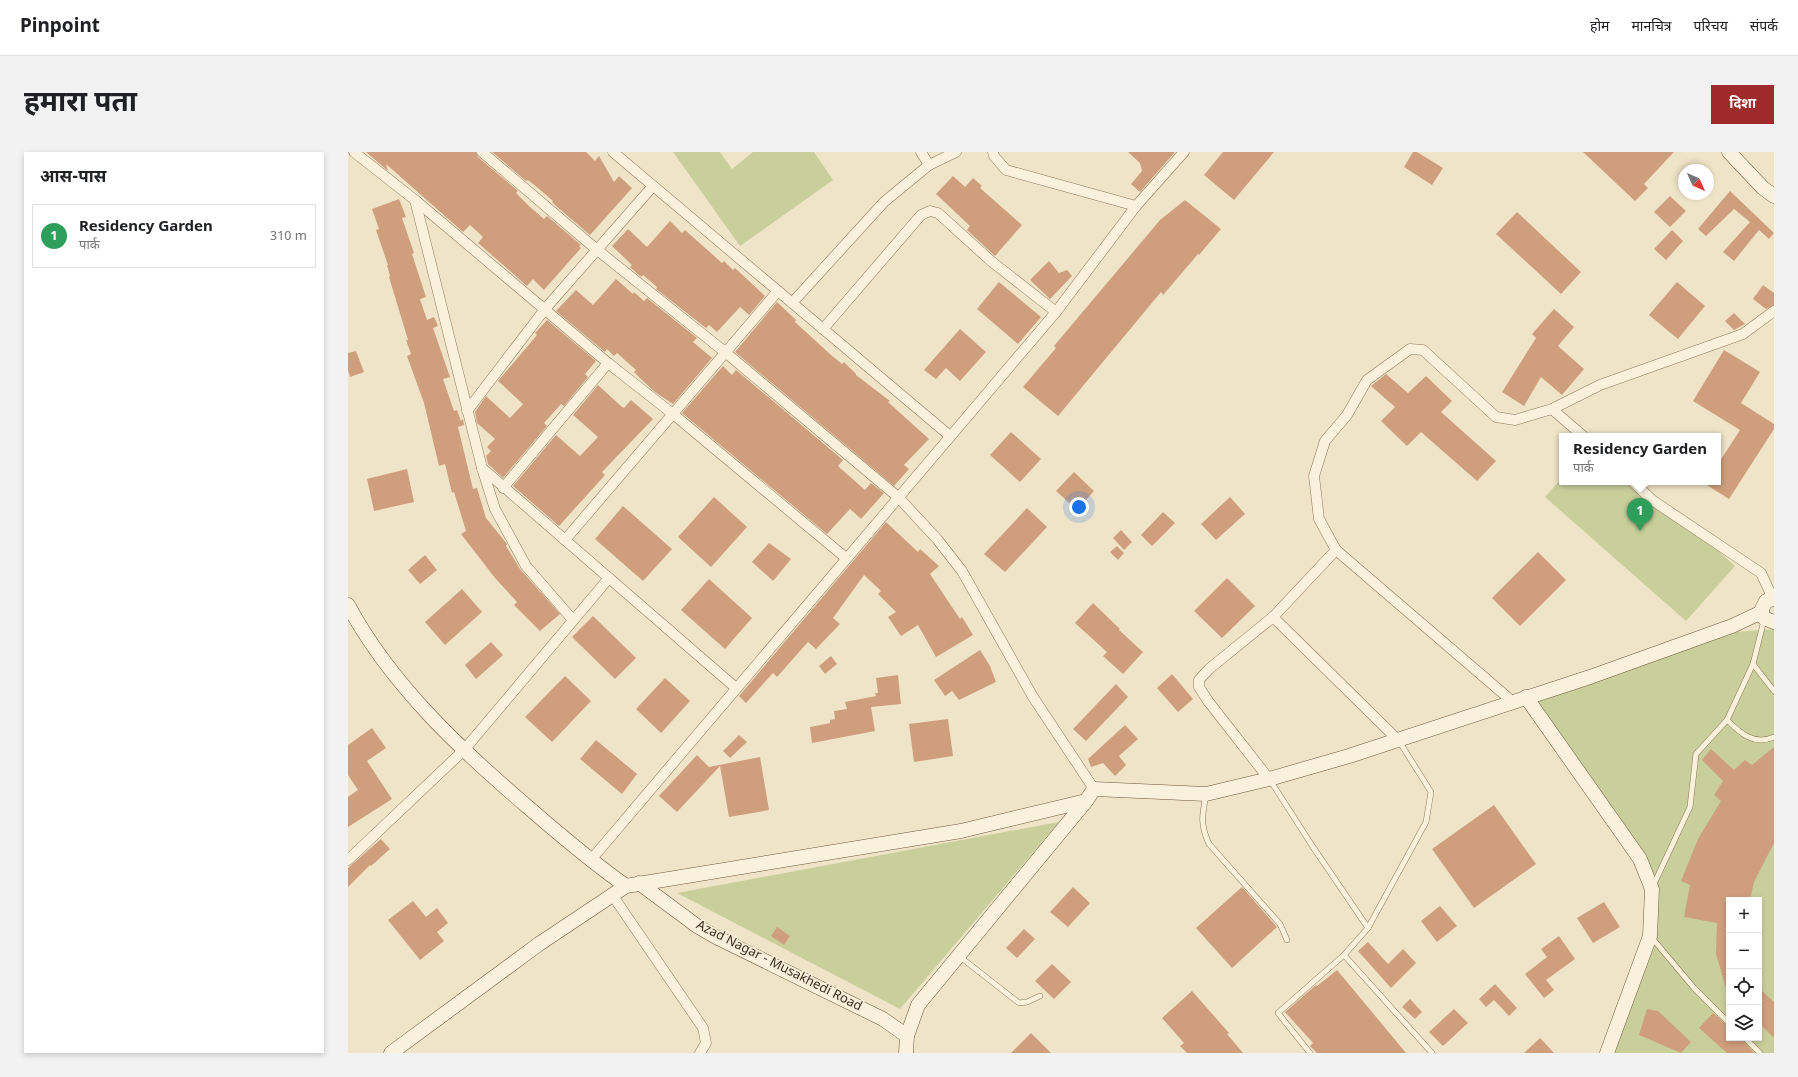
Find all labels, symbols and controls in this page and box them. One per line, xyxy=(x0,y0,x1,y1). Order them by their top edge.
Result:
text: Pinpoint xyxy=(20,15,100,40)
text: होम xyxy=(1590,18,1609,37)
text: मानचित्र xyxy=(1631,18,1672,37)
text: परिचय xyxy=(1694,18,1728,37)
text: संपर्क xyxy=(1750,18,1778,37)
button: दिशा xyxy=(1711,85,1774,124)
text: हमारा पता xyxy=(24,86,137,122)
north arrow xyxy=(1678,164,1714,200)
text: आस-पास xyxy=(40,167,106,189)
text: Residency Garden xyxy=(79,218,213,237)
text: 1 xyxy=(50,228,58,245)
text: 310 m xyxy=(270,228,307,245)
text: पार्क xyxy=(79,237,100,254)
popup xyxy=(1559,433,1721,485)
text: Residency Garden xyxy=(1573,441,1707,460)
text: पार्क xyxy=(1573,460,1594,477)
your location xyxy=(1069,497,1089,517)
pin: 1 xyxy=(1627,498,1653,531)
map controls xyxy=(1726,897,1762,1041)
button: + xyxy=(1726,897,1762,933)
street label: Azad Nagar - Musakhedi Road xyxy=(693,917,865,1015)
button: − xyxy=(1726,933,1762,969)
button: locate xyxy=(1726,969,1762,1005)
button: layers xyxy=(1726,1005,1762,1041)

